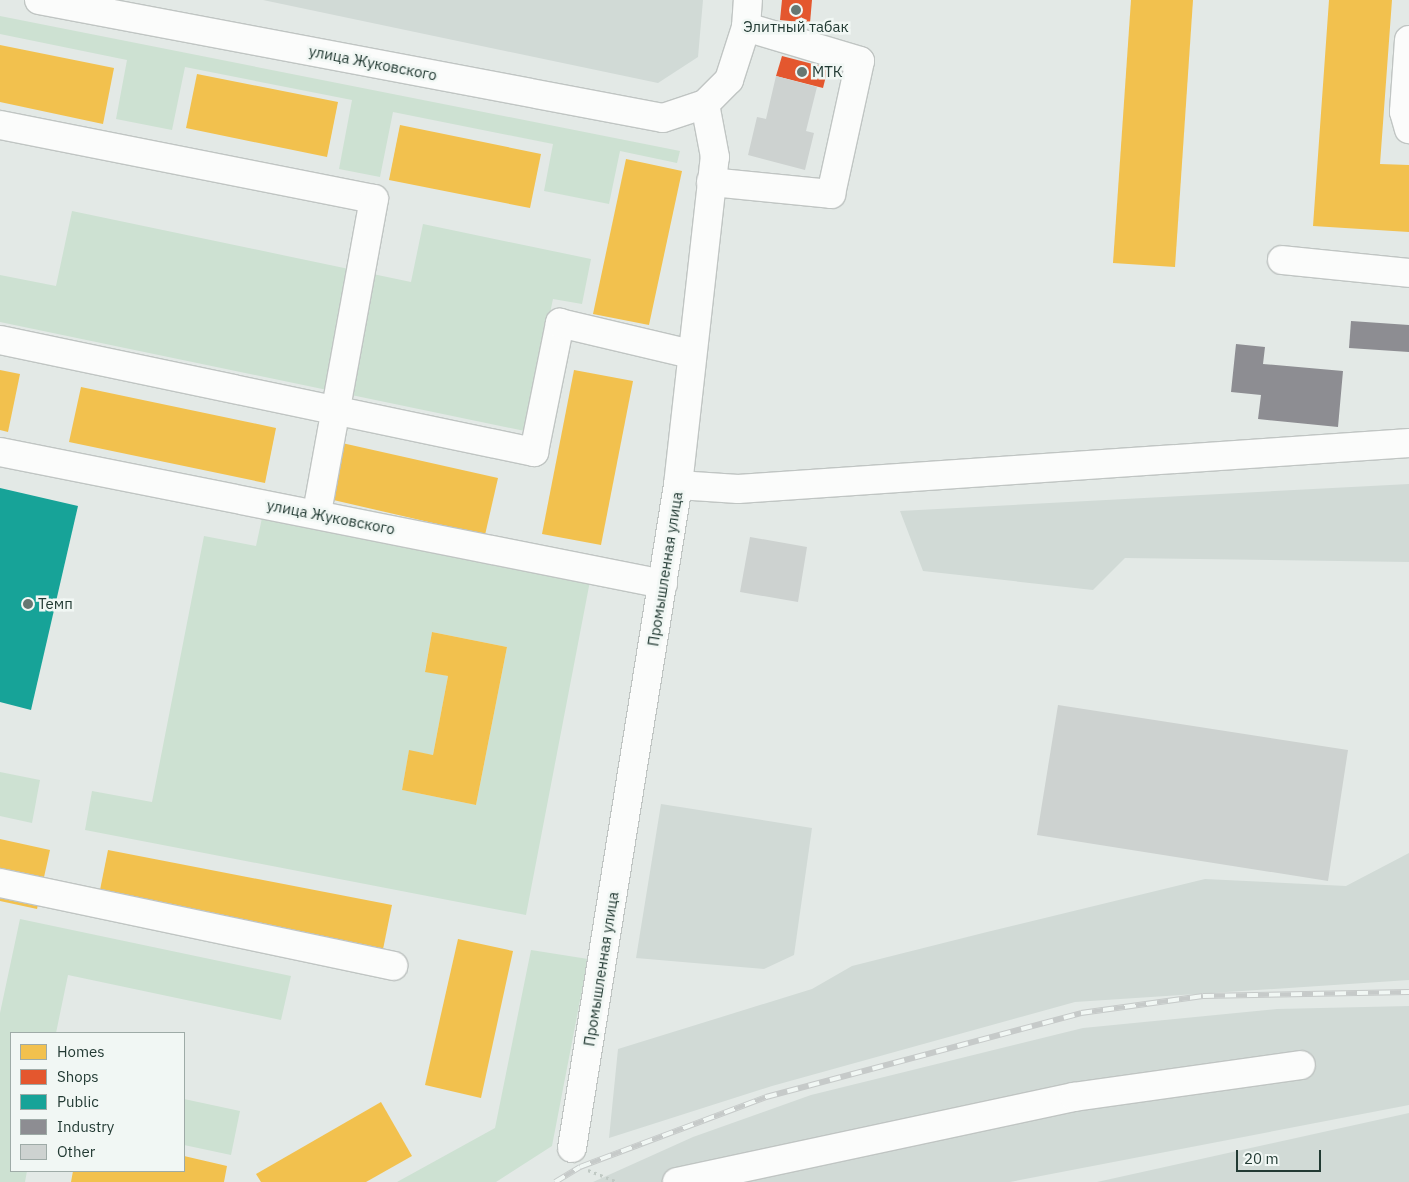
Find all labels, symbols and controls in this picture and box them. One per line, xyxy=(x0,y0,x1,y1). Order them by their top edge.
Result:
marker: Элитный табак xyxy=(790,4,802,16)
place label: Элитный табак xyxy=(743,18,849,36)
street label: улица Жуковского xyxy=(307,42,439,84)
place label: МТК xyxy=(812,63,843,81)
marker: МТК xyxy=(796,66,808,78)
street label: Промышленная улица xyxy=(644,490,686,648)
street label: улица Жуковского xyxy=(265,496,397,538)
place label: Темп xyxy=(38,595,73,613)
marker: Темп xyxy=(22,598,34,610)
street label: Промышленная улица xyxy=(580,890,622,1048)
legend xyxy=(10,1032,185,1172)
text: Homes xyxy=(57,1042,105,1061)
text: Shops xyxy=(57,1067,99,1086)
text: Public xyxy=(57,1092,99,1111)
text: Industry xyxy=(57,1117,114,1136)
scale bar xyxy=(1239,1140,1324,1172)
text: Other xyxy=(57,1142,95,1161)
text: 20 m xyxy=(1244,1149,1279,1168)

